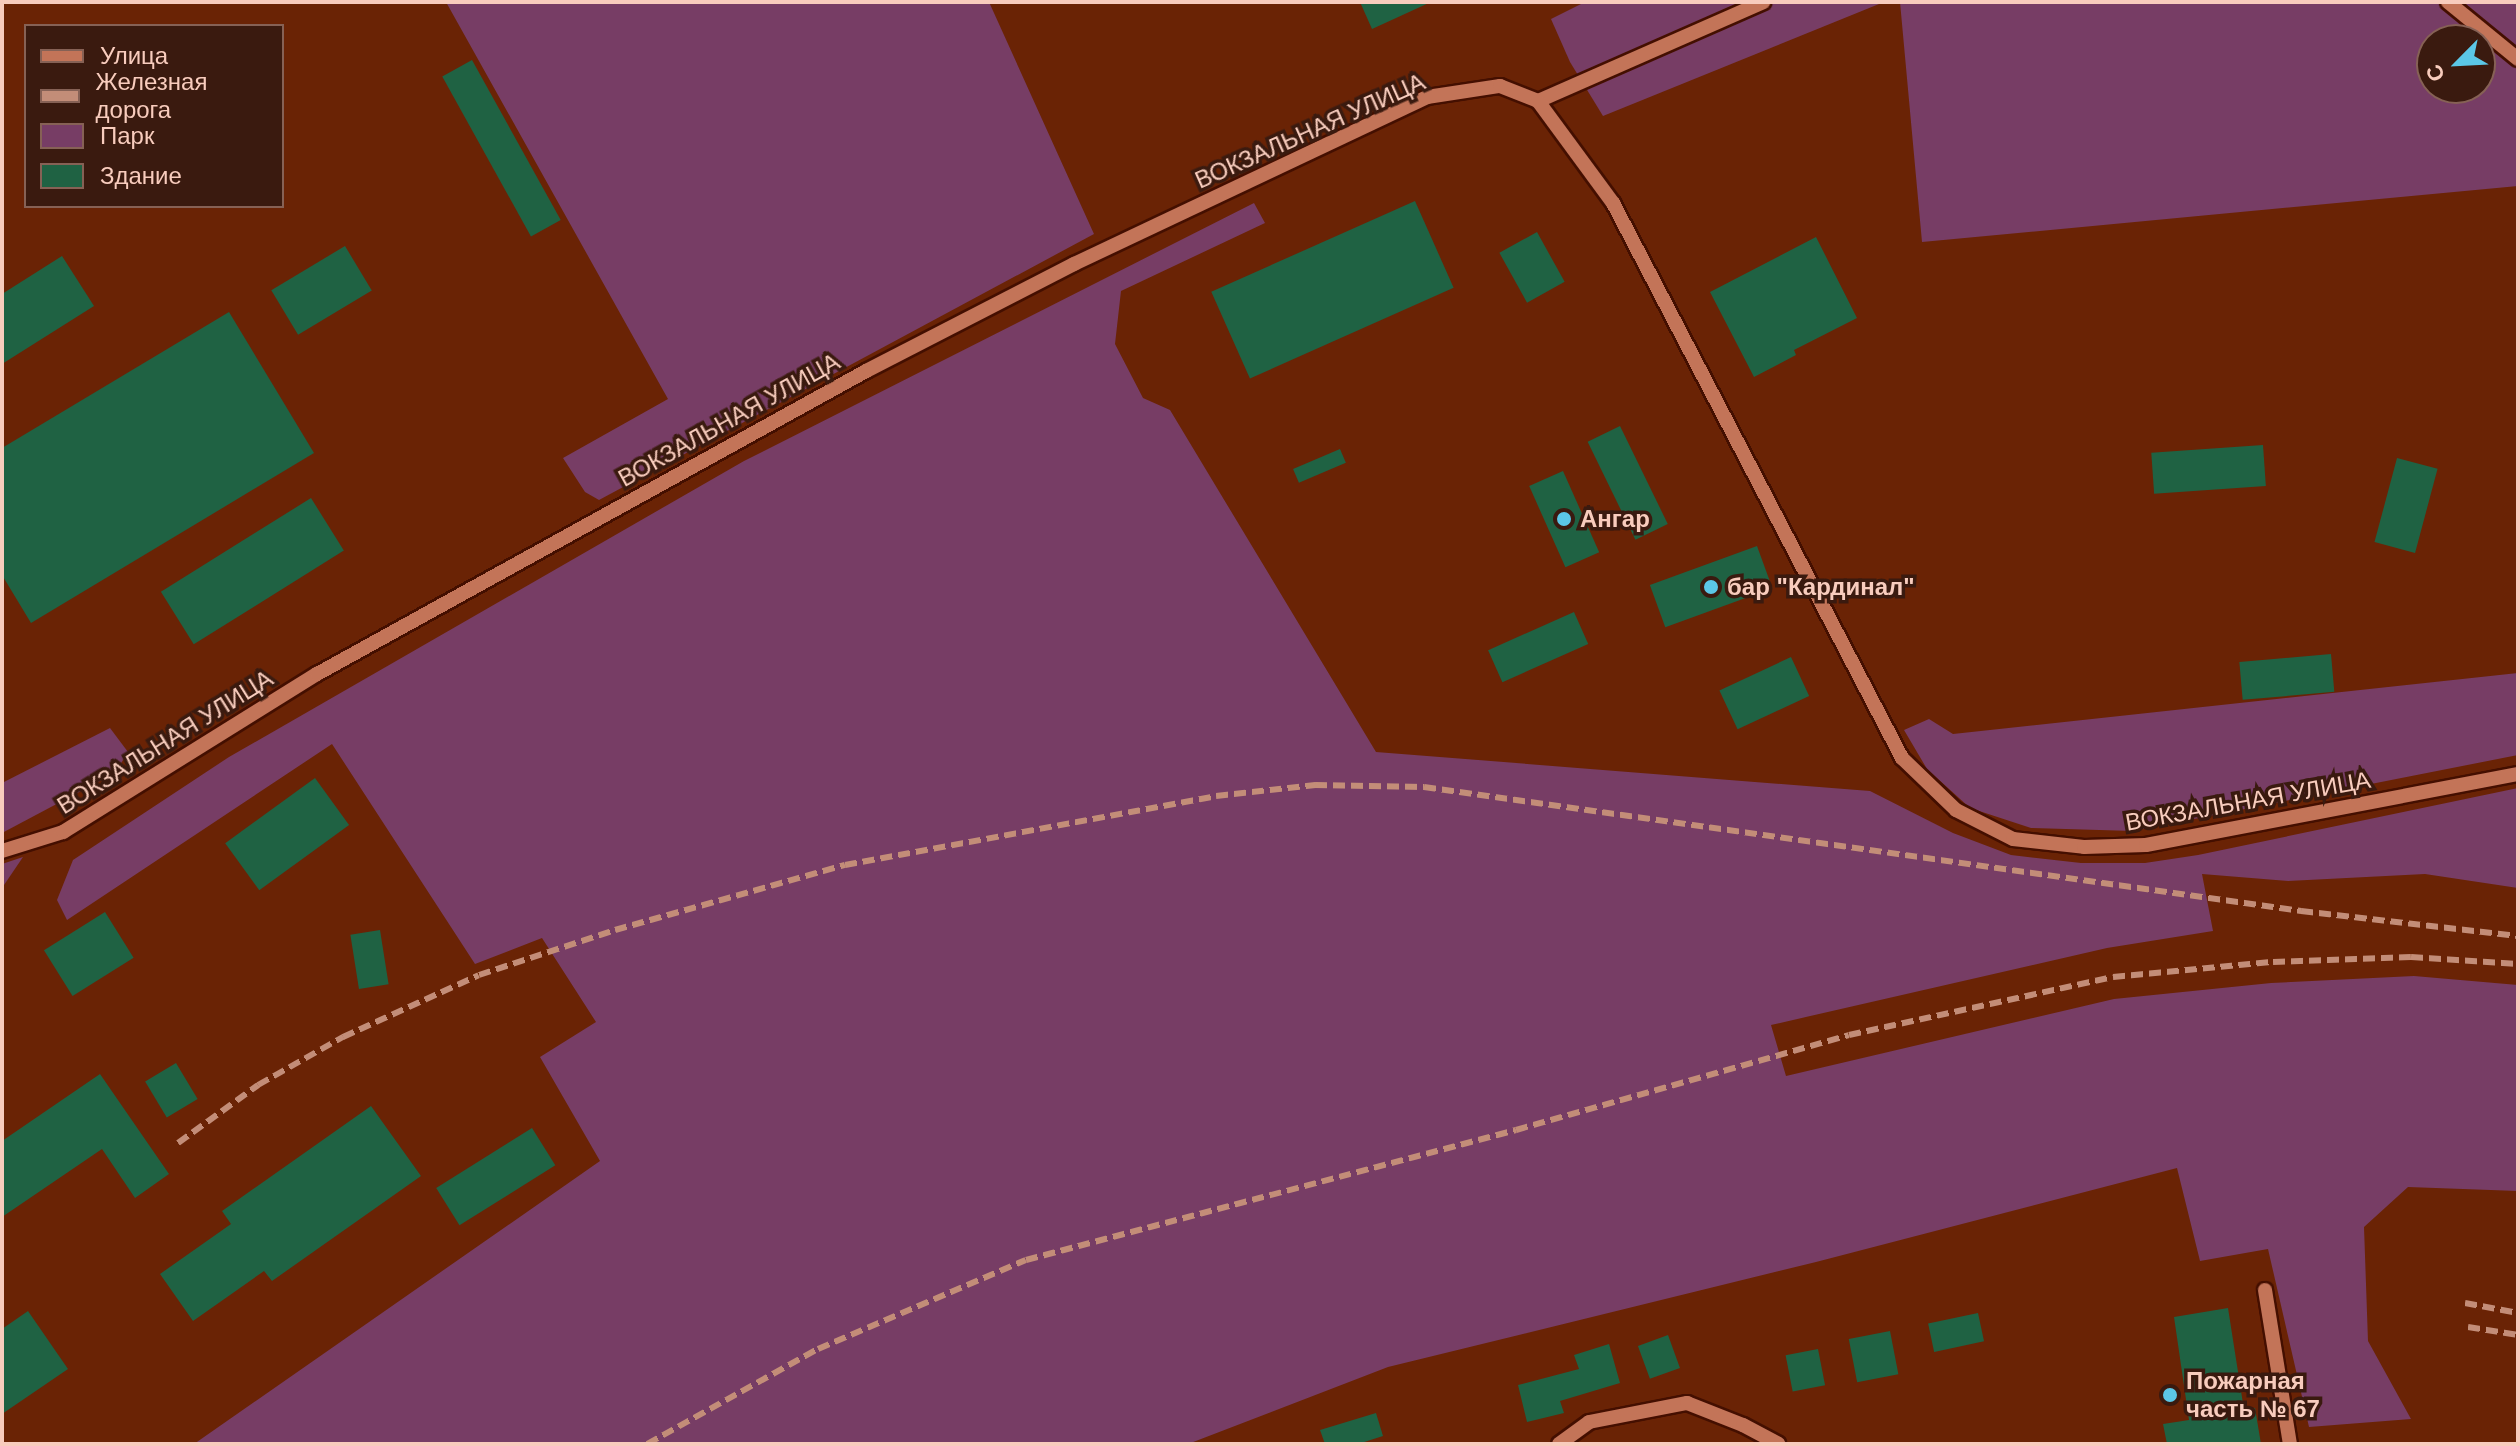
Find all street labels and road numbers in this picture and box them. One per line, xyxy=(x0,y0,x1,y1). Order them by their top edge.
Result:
street label: ВОКЗАЛЬНАЯ УЛИЦА xyxy=(1191,67,1429,195)
street label: ВОКЗАЛЬНАЯ УЛИЦА xyxy=(613,347,845,493)
street label: ВОКЗАЛЬНАЯ УЛИЦА xyxy=(52,664,278,820)
street label: ВОКЗАЛЬНАЯ УЛИЦА xyxy=(2123,765,2373,837)

